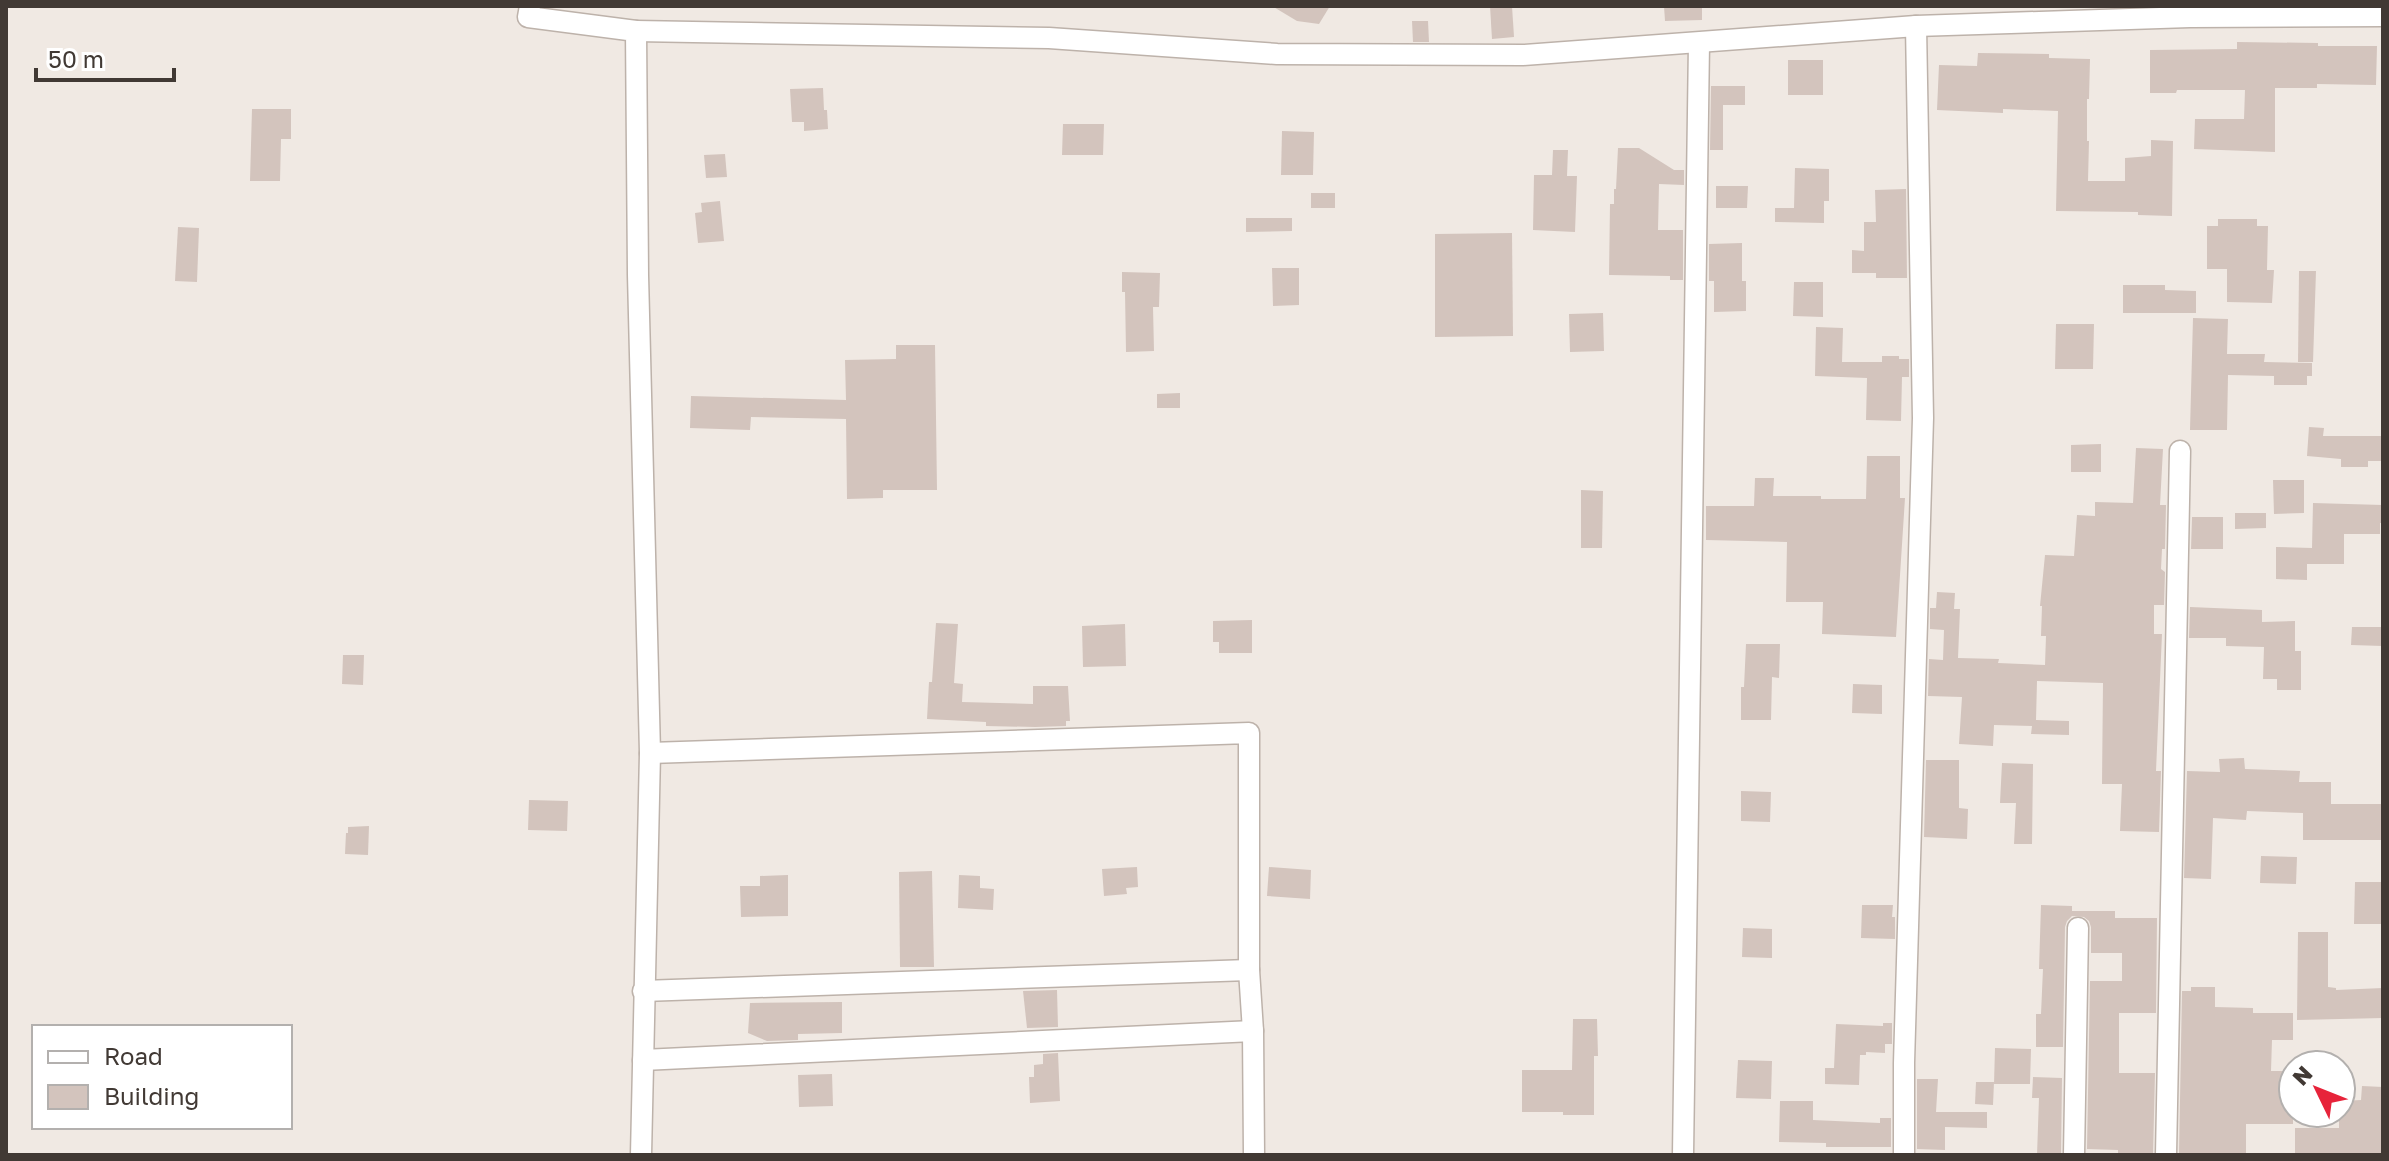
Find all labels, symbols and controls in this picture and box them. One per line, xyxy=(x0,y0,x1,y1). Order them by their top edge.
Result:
scale bar xyxy=(36,32,174,82)
text: 50 m xyxy=(48,44,104,73)
legend xyxy=(32,1025,292,1129)
text: Road xyxy=(104,1041,163,1070)
north arrow xyxy=(2277,1049,2357,1129)
text: N xyxy=(2286,1060,2318,1090)
text: Building xyxy=(104,1081,199,1110)

